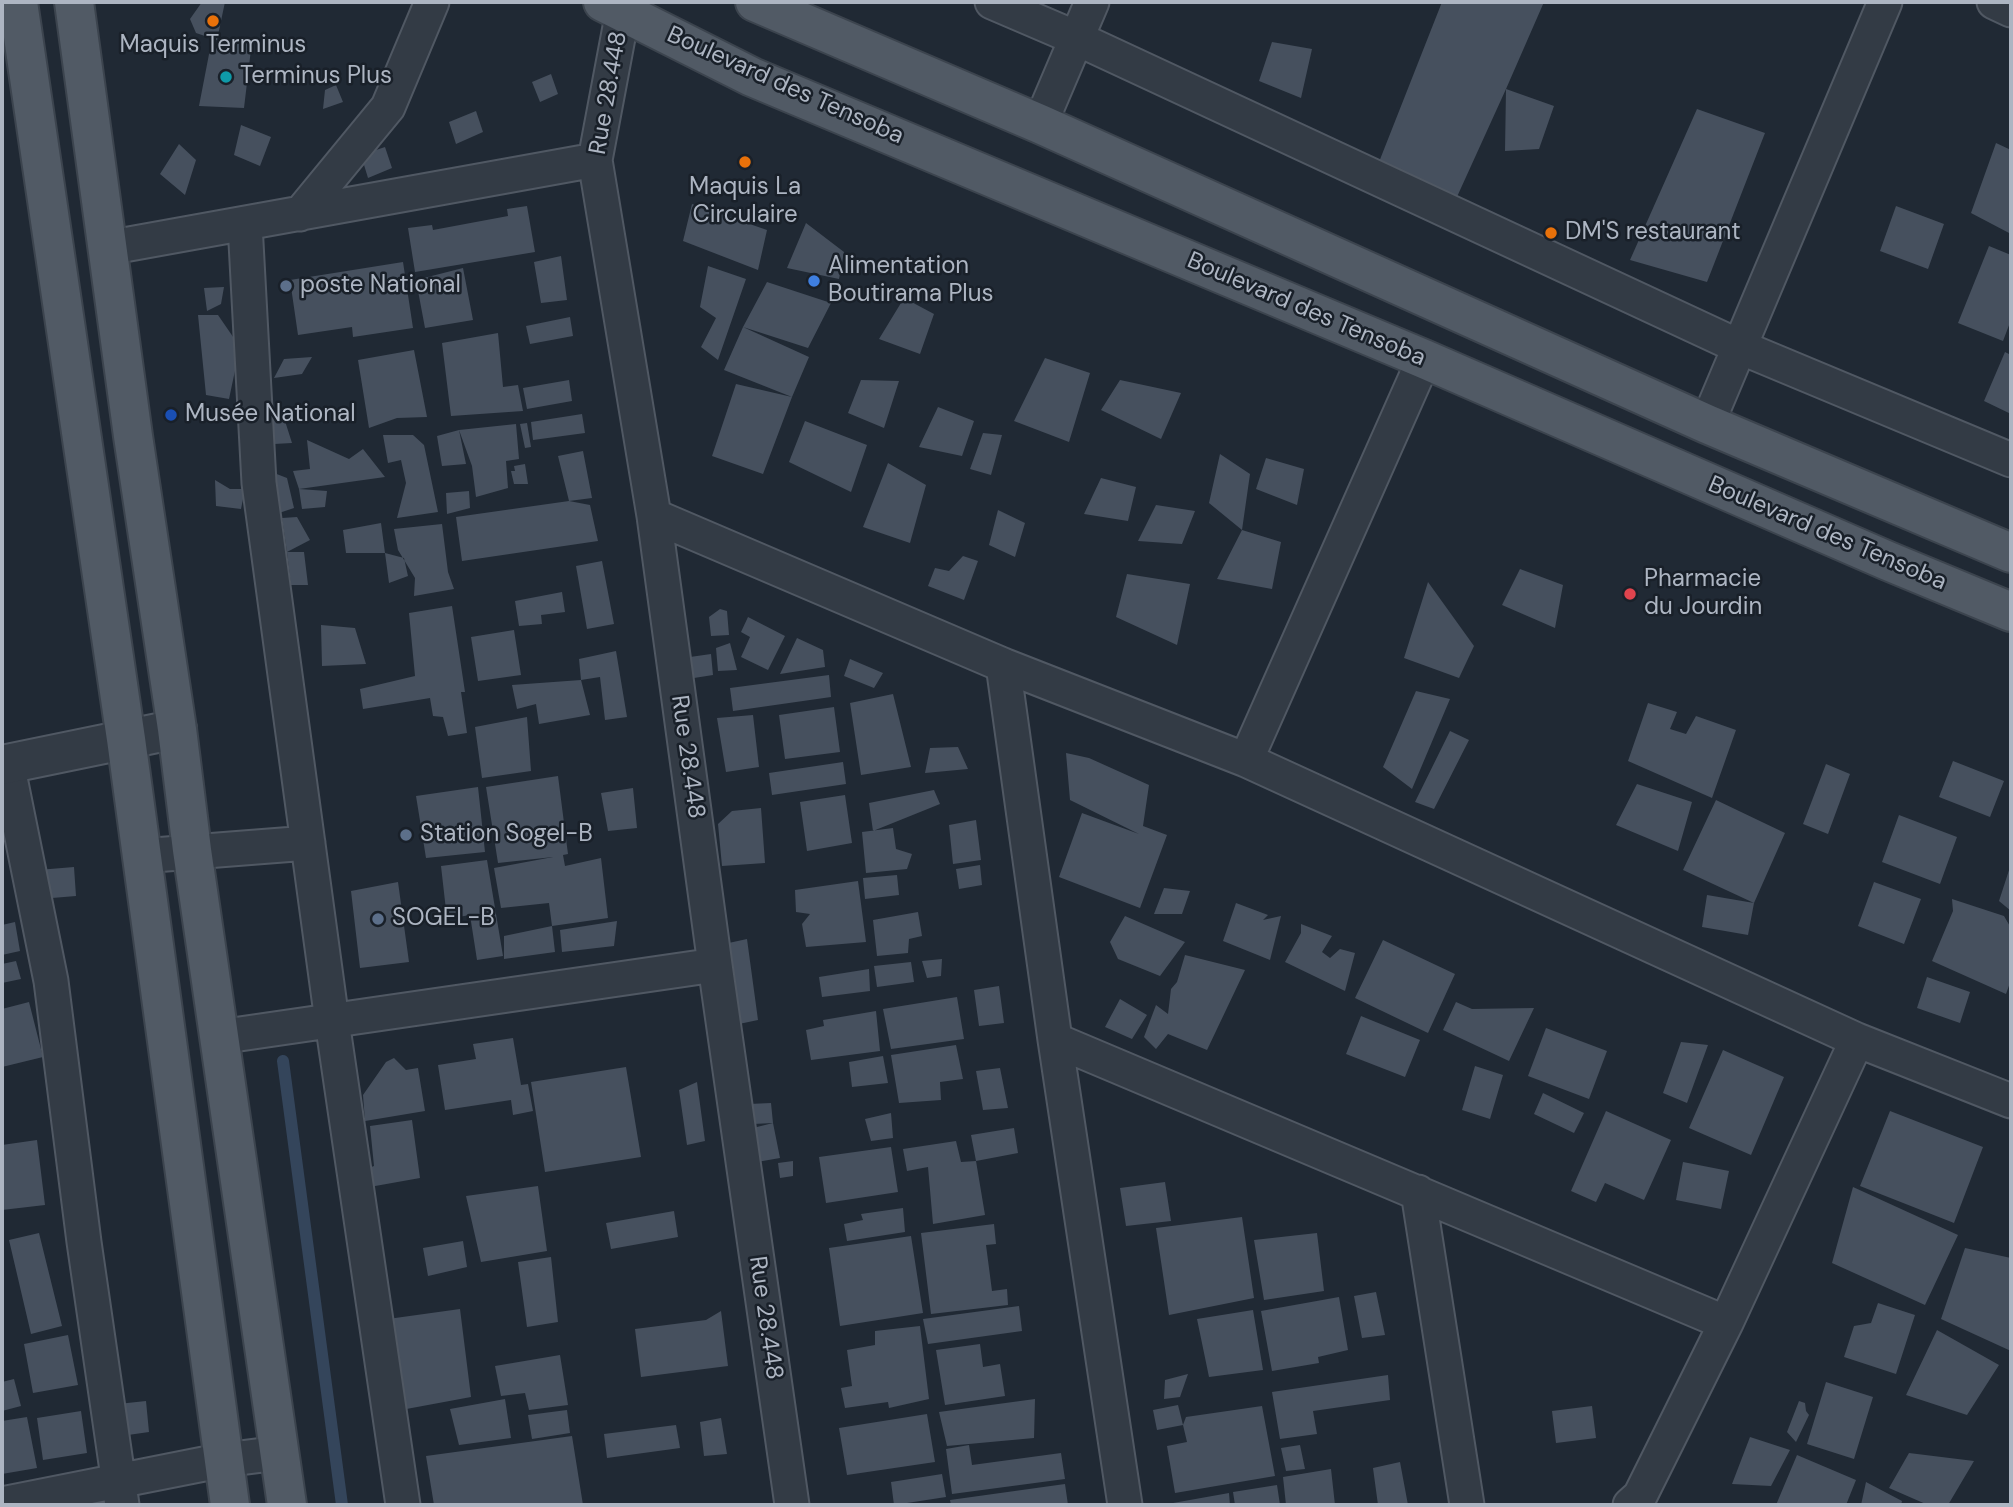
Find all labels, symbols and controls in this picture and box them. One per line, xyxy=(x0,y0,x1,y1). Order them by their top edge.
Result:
marker: Maquis Terminus xyxy=(205,13,221,29)
street label: Boulevard des Tensoba xyxy=(662,21,908,151)
street label: Rue 28.448 xyxy=(584,29,634,157)
place label: Maquis Terminus xyxy=(120,32,306,60)
place label: Terminus Plus xyxy=(240,63,392,91)
marker: Terminus Plus xyxy=(218,69,234,85)
marker: Maquis La Circulaire xyxy=(737,154,753,170)
place label: Maquis La Circulaire xyxy=(689,174,801,230)
place label: DM'S restaurant xyxy=(1565,219,1741,247)
marker: DM'S restaurant xyxy=(1543,225,1559,241)
street label: Boulevard des Tensoba xyxy=(1183,247,1429,373)
place label: Alimentation Boutirama Plus xyxy=(828,253,993,309)
place label: poste National xyxy=(300,272,461,300)
marker: Alimentation Boutirama Plus xyxy=(806,273,822,289)
marker: poste National xyxy=(278,278,294,294)
place label: Musée National xyxy=(185,401,356,429)
marker: Musée National xyxy=(163,407,179,423)
street label: Boulevard des Tensoba xyxy=(1704,471,1950,597)
place label: Pharmacie du Jourdin xyxy=(1644,566,1762,622)
marker: Pharmacie du Jourdin xyxy=(1622,586,1638,602)
street label: Rue 28.448 xyxy=(664,693,710,821)
place label: Station Sogel-B xyxy=(420,821,593,849)
marker: Station Sogel-B xyxy=(398,827,414,843)
place label: SOGEL-B xyxy=(392,905,495,933)
marker: SOGEL-B xyxy=(370,911,386,927)
street label: Rue 28.448 xyxy=(742,1254,788,1382)

